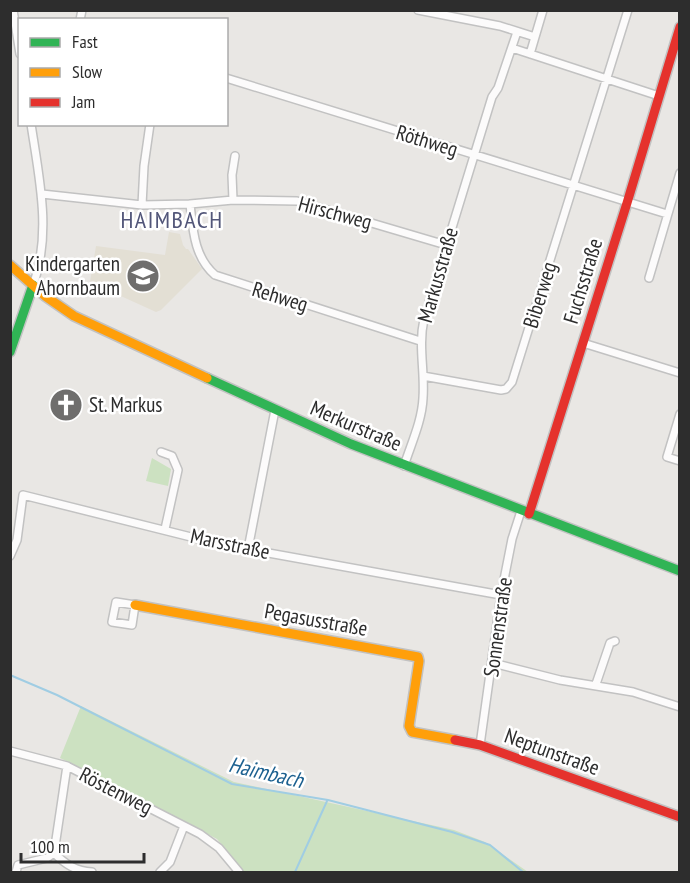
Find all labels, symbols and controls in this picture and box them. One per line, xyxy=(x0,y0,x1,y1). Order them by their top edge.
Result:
legend xyxy=(18,18,228,126)
text: Fast xyxy=(72,30,98,53)
text: Slow xyxy=(72,60,103,83)
text: Jam xyxy=(71,90,95,113)
street label: Röthweg xyxy=(393,118,461,163)
street label: Hirschweg xyxy=(295,190,375,235)
district label: HAIMBACH xyxy=(120,204,224,235)
street label: Markusstraße xyxy=(411,224,464,326)
street label: Fuchsstraße xyxy=(557,235,608,327)
place label: Kindergarten Ahornbaum xyxy=(25,250,120,301)
school or university icon: Kindergarten Ahornbaum xyxy=(125,258,161,294)
street label: Biberweg xyxy=(517,258,562,331)
street label: Rehweg xyxy=(249,275,311,318)
church icon: St. Markus xyxy=(48,387,84,423)
place label: St. Markus xyxy=(89,391,162,418)
street label: Merkurstraße xyxy=(306,394,406,457)
street label: Marsstraße xyxy=(188,522,272,565)
street label: Sonnenstraße xyxy=(477,575,518,678)
street label: Pegasusstraße xyxy=(262,597,370,642)
street label: Neptunstraße xyxy=(501,722,603,781)
water label: Haimbach xyxy=(226,750,307,794)
street label: Röstenweg xyxy=(75,761,157,820)
scale bar xyxy=(21,826,144,864)
text: 100 m xyxy=(30,835,70,858)

